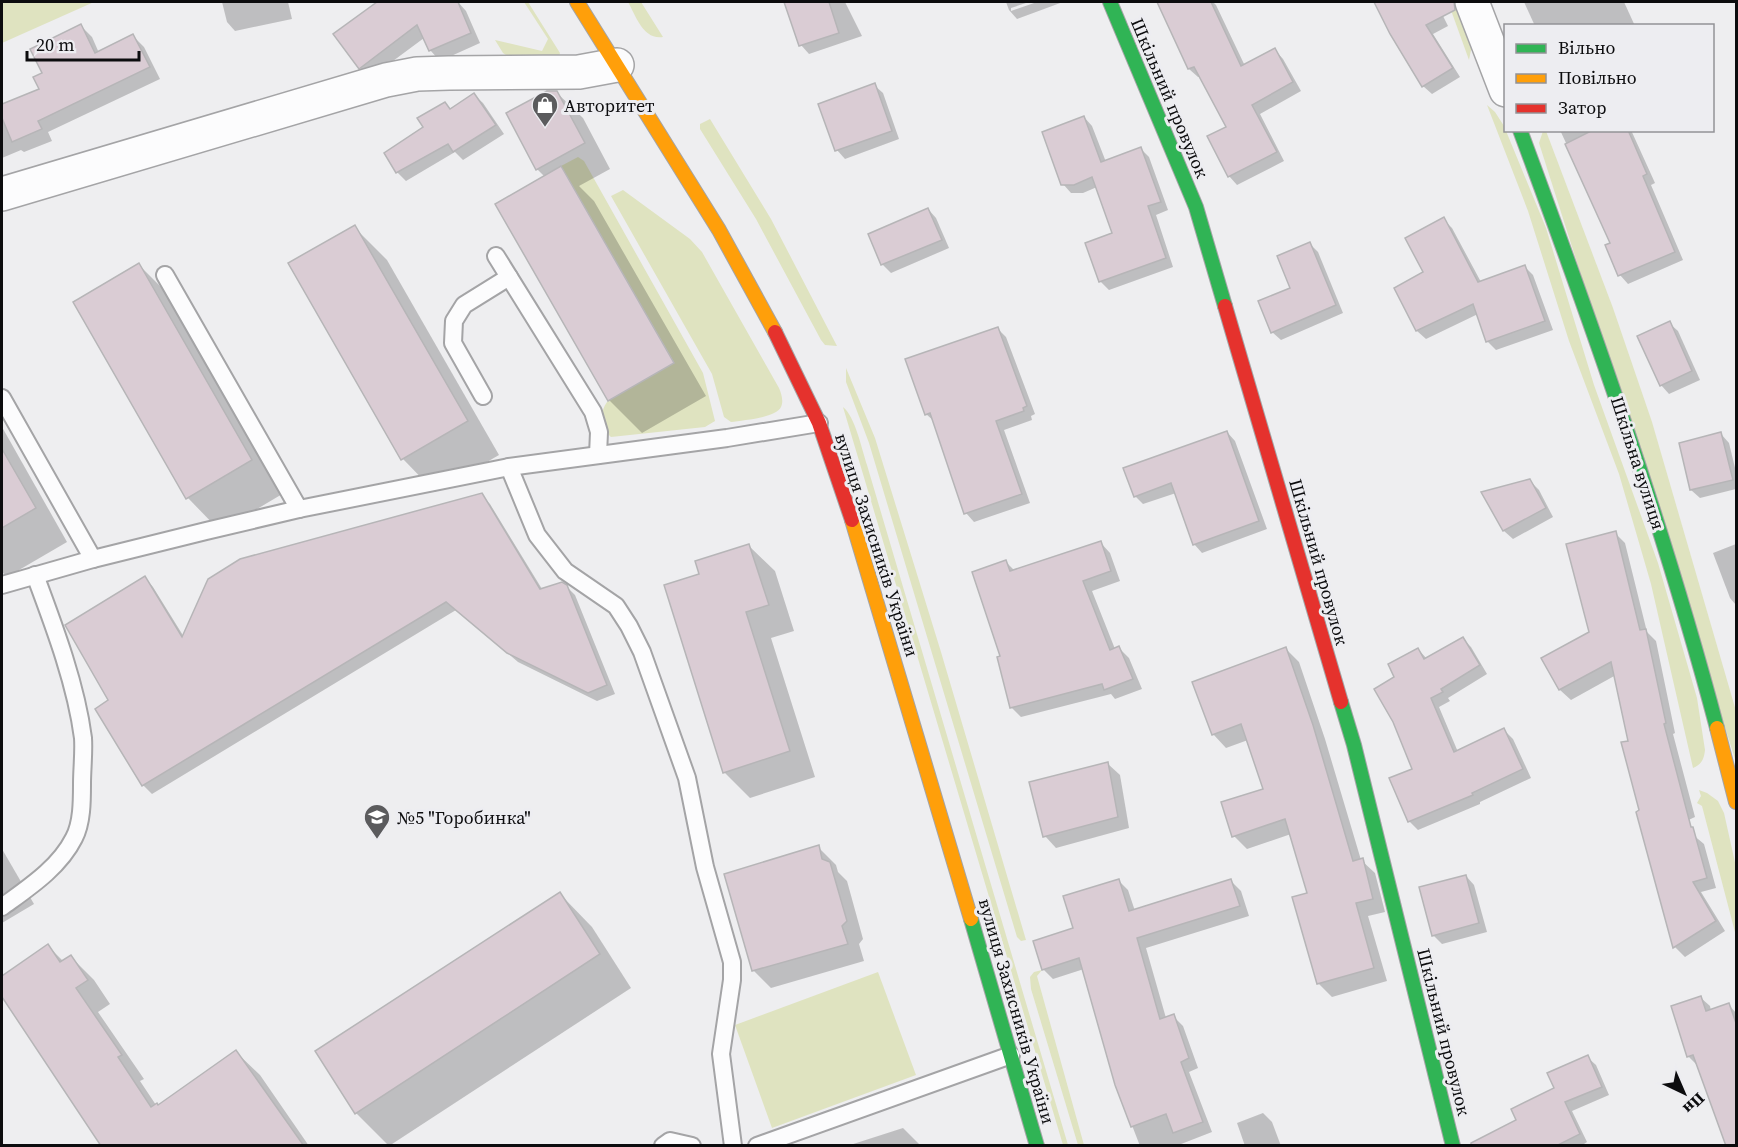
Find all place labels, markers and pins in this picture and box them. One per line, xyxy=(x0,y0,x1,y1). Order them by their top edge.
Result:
shop icon: Авторитет xyxy=(530,90,560,128)
place label: Авторитет xyxy=(564,93,655,118)
school or university icon: №5 "Горобинка" xyxy=(362,802,392,840)
place label: №5 "Горобинка" xyxy=(397,805,531,830)

